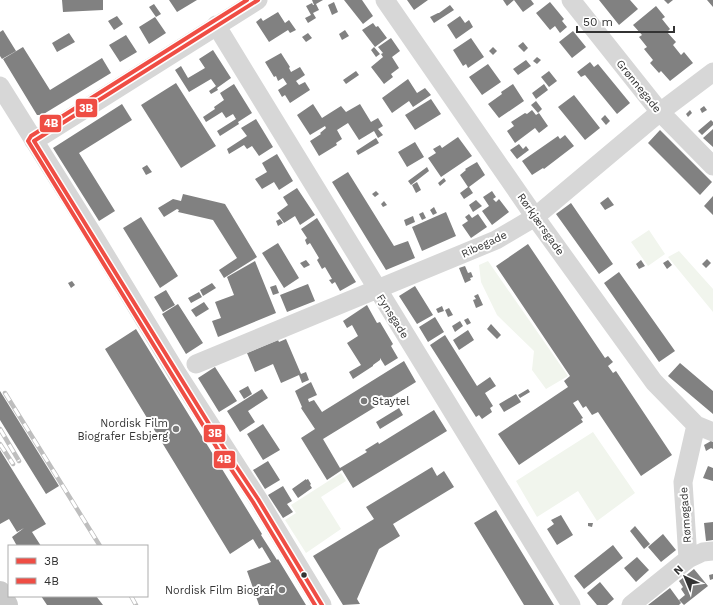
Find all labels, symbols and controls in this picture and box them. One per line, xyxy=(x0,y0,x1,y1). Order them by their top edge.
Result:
scale bar xyxy=(577,8,674,34)
text: 50 m xyxy=(583,15,613,29)
street label: Grønnegade xyxy=(613,57,664,115)
line badge: 3B xyxy=(75,98,98,118)
text: 3B xyxy=(79,102,93,115)
line badge: 4B xyxy=(39,114,62,133)
text: 4B xyxy=(44,117,59,130)
street label: Rørkjærsgade xyxy=(514,191,567,258)
street label: Ribegade xyxy=(459,228,509,261)
street label: Fynsgade xyxy=(374,292,411,341)
place label: Staytel xyxy=(372,395,410,408)
marker: Staytel xyxy=(359,396,369,406)
place label: Nordisk Film Biografer Esbjerg xyxy=(77,417,168,443)
marker: Nordisk Film Biografer Esbjerg xyxy=(171,424,181,434)
line badge: 3B xyxy=(203,424,226,443)
text: 3B xyxy=(208,427,222,440)
line badge: 4B xyxy=(213,450,236,469)
text: 4B xyxy=(217,453,232,466)
street label: Rømøgade xyxy=(677,487,694,543)
legend xyxy=(8,545,148,597)
text: 3B xyxy=(44,554,59,568)
north arrow xyxy=(665,557,705,597)
text: N xyxy=(671,563,686,578)
unlabelled marker xyxy=(299,570,309,580)
text: 4B xyxy=(44,574,59,588)
place label: Nordisk Film Biograf xyxy=(165,584,275,597)
marker: Nordisk Film Biograf xyxy=(277,585,287,595)

